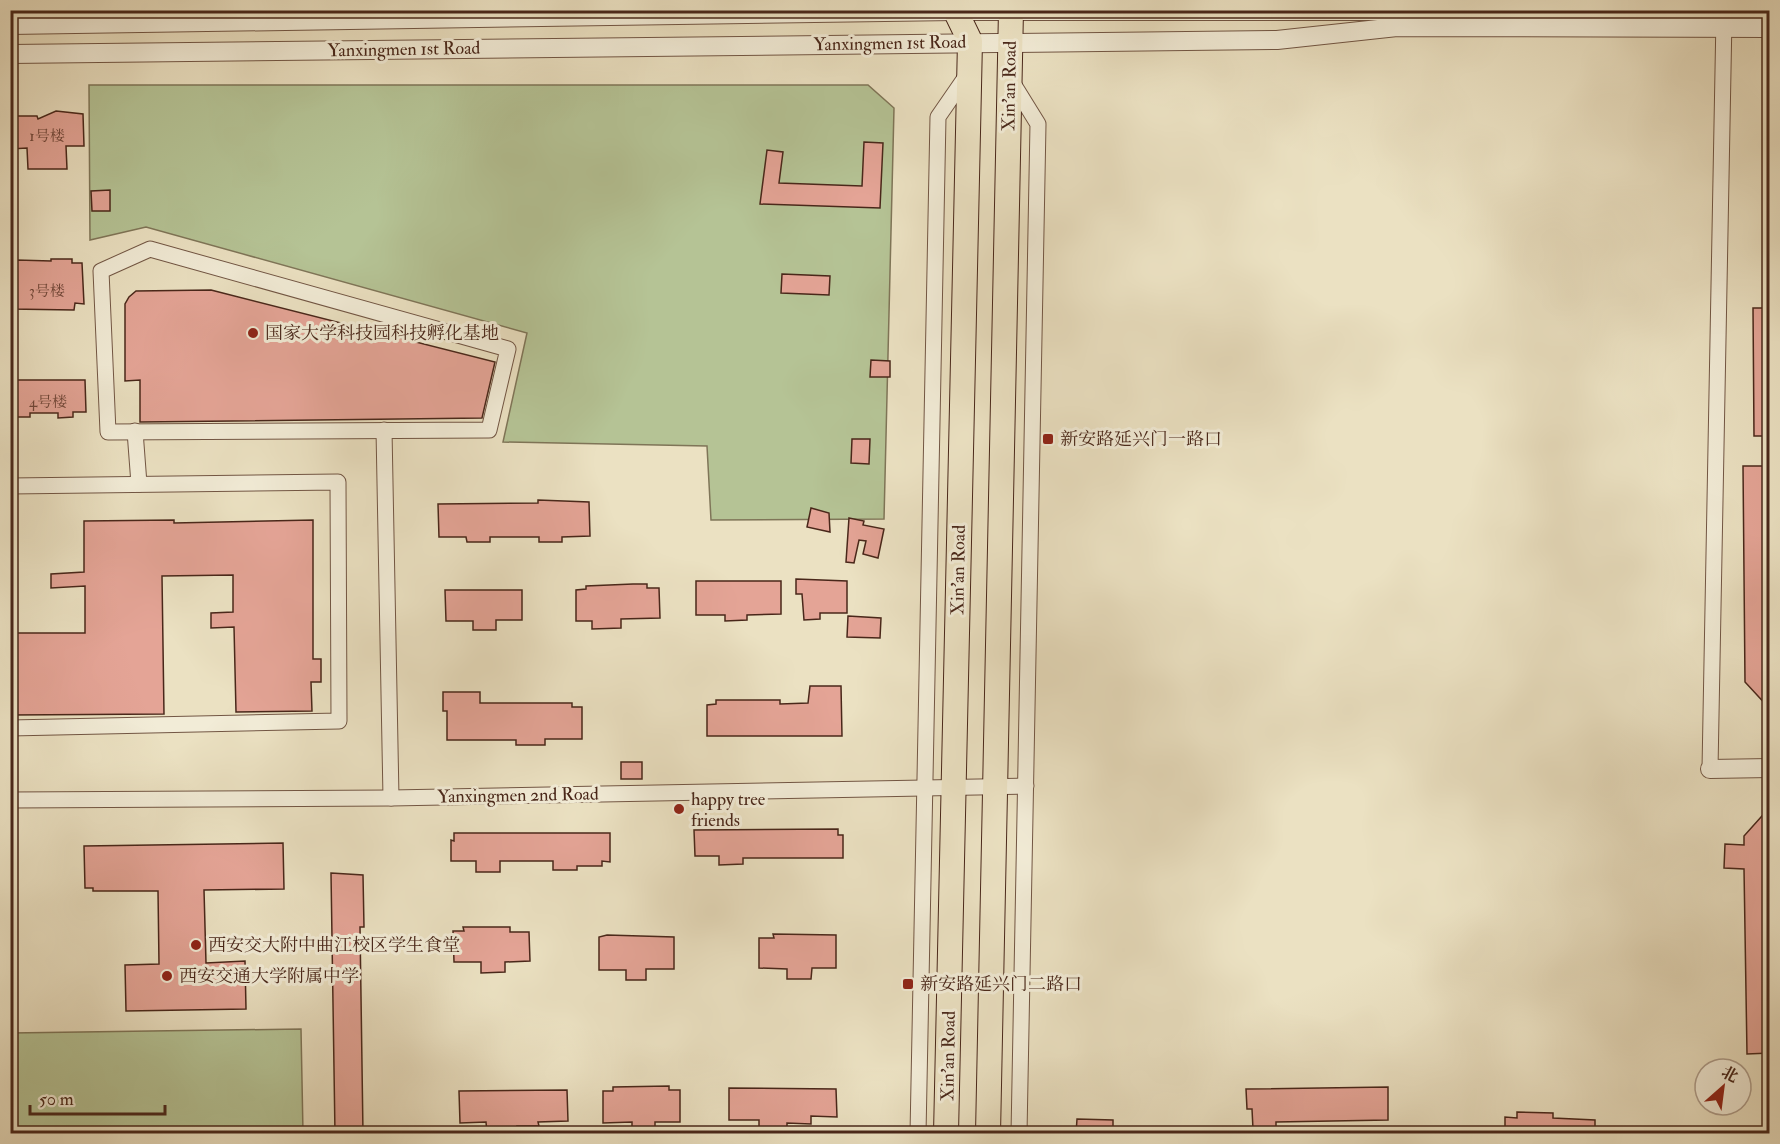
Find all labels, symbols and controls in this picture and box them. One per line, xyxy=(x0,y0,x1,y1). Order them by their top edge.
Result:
street label: Yanxingmen 1st Road xyxy=(813,31,967,56)
street label: Yanxingmen 1st Road xyxy=(327,37,481,62)
street label: Xin'an Road xyxy=(997,41,1022,131)
house number: 1号楼 xyxy=(29,127,65,146)
house number: 3号楼 xyxy=(29,282,65,301)
place label: 国家大学科技园科技孵化基地 xyxy=(265,322,499,345)
marker: 国家大学科技园科技孵化基地 xyxy=(246,326,260,340)
house number: 4号楼 xyxy=(29,393,67,412)
place label: 新安路延兴门一路口 xyxy=(1060,428,1222,451)
marker: 新安路延兴门一路口 xyxy=(1041,432,1055,446)
street label: Xin'an Road xyxy=(946,525,971,615)
street label: Yanxingmen 2nd Road xyxy=(437,783,599,808)
place label: happy tree friends xyxy=(691,788,766,832)
marker: happy tree friends xyxy=(672,802,686,816)
place label: 西安交大附中曲江校区学生食堂 xyxy=(208,934,460,957)
marker: 西安交大附中曲江校区学生食堂 xyxy=(189,938,203,952)
place label: 西安交通大学附属中学 xyxy=(179,965,359,988)
marker: 西安交通大学附属中学 xyxy=(160,969,174,983)
place label: 新安路延兴门二路口 xyxy=(920,973,1082,996)
marker: 新安路延兴门二路口 xyxy=(901,977,915,991)
street label: Xin'an Road xyxy=(936,1011,961,1101)
north arrow xyxy=(1693,1057,1753,1117)
text: 北 xyxy=(1718,1062,1741,1087)
scale bar xyxy=(30,1078,165,1116)
text: 50 m xyxy=(39,1088,74,1111)

